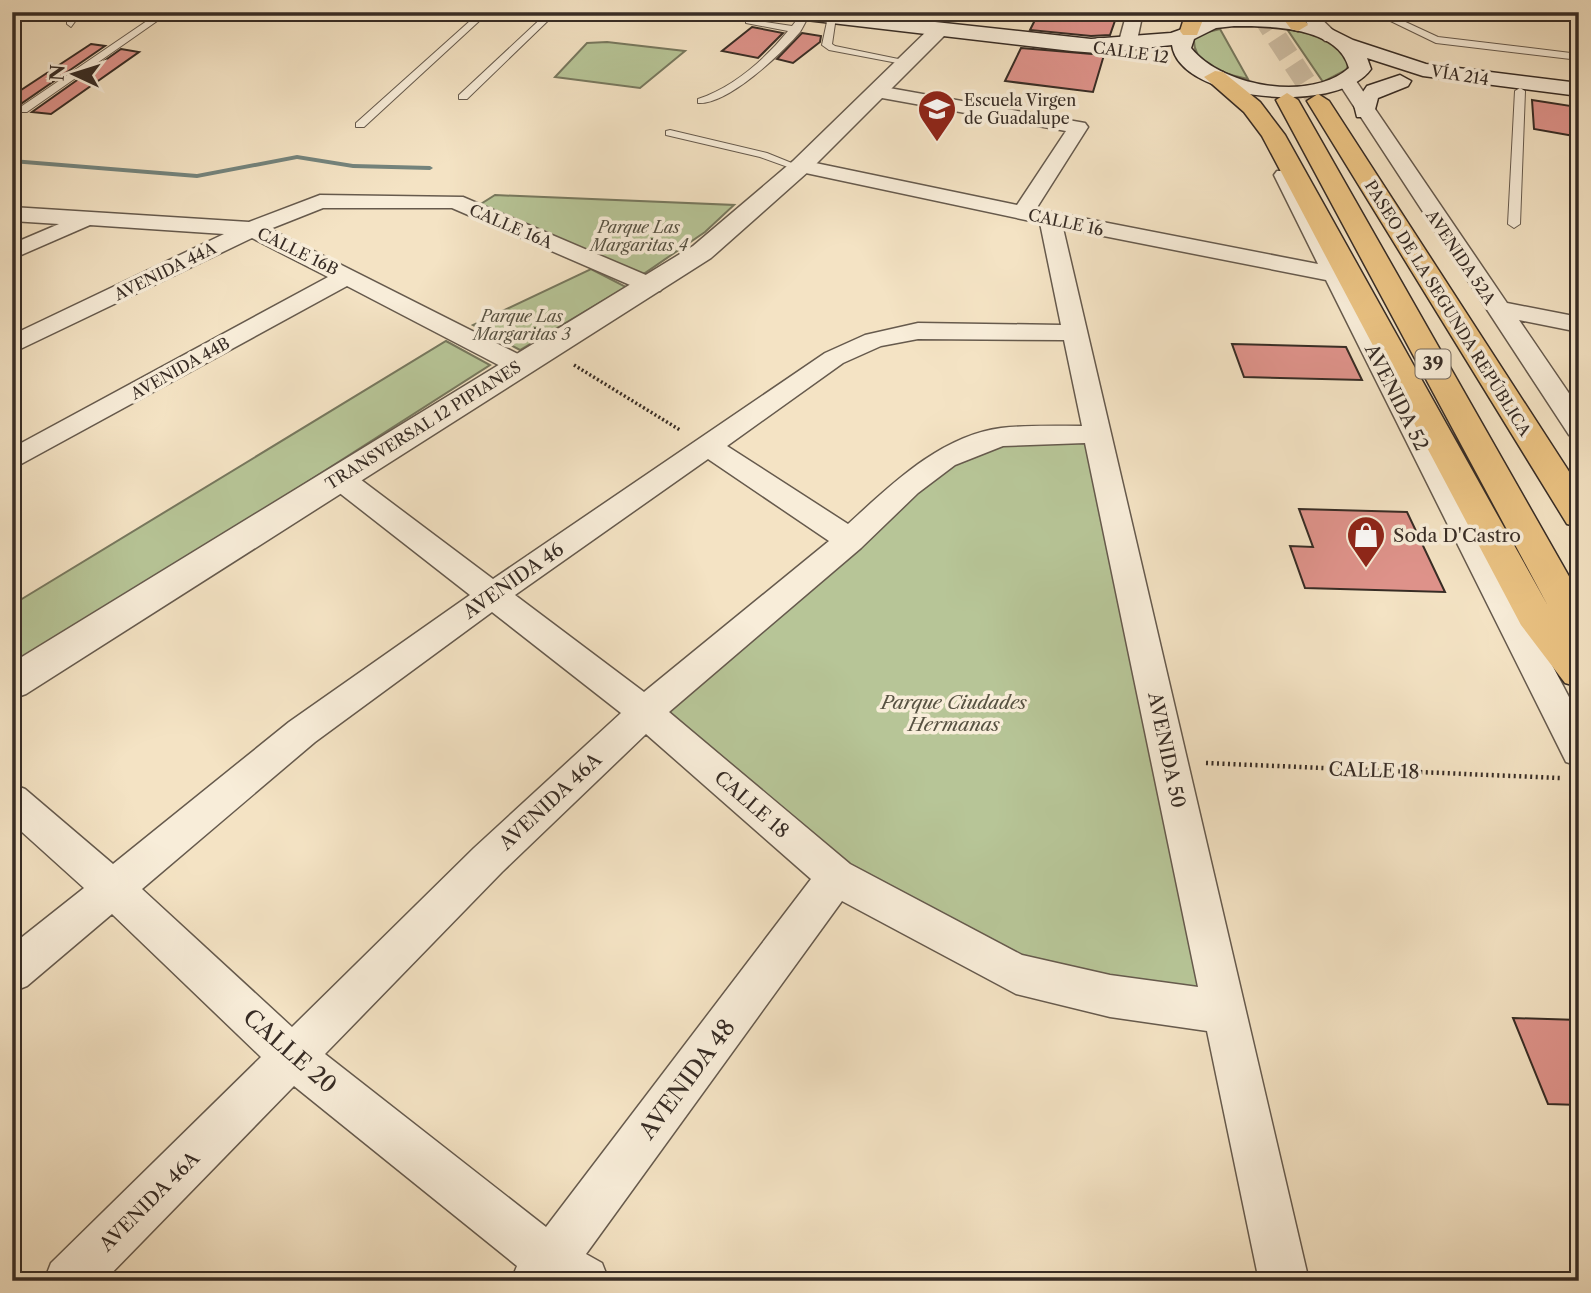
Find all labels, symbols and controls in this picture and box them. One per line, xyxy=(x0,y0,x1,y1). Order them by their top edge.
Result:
street label: CALLE 12 xyxy=(1092,37,1170,67)
north arrow xyxy=(38,38,108,108)
street label: VÍA 214 xyxy=(1429,60,1490,89)
text: N xyxy=(45,64,70,82)
school or university icon: Escuela Virgen de Guadalupe xyxy=(916,88,958,143)
place label: Escuela Virgen de Guadalupe xyxy=(964,90,1076,128)
street label: PASEO DE LA SEGUNDA REPÚBLICA xyxy=(1361,176,1536,441)
street label: CALLE 16A xyxy=(466,200,557,253)
street label: CALLE 16 xyxy=(1026,204,1106,240)
street label: AVENIDA 52A xyxy=(1421,205,1501,309)
park label: Parque Las Margaritas 4 xyxy=(589,217,689,255)
street label: CALLE 16B xyxy=(254,223,342,279)
street label: AVENIDA 44A xyxy=(110,237,220,305)
park label: Parque Las Margaritas 3 xyxy=(471,306,571,344)
street label: AVENIDA 44B xyxy=(126,333,233,404)
street label: AVENIDA 52 xyxy=(1359,339,1433,454)
road number: 39 xyxy=(1416,350,1450,378)
street label: TRANSVERSAL 12 PIPIANES xyxy=(321,356,525,494)
shop icon: Soda D'Castro xyxy=(1345,514,1387,569)
place label: Soda D'Castro xyxy=(1393,524,1521,547)
street label: AVENIDA 46 xyxy=(458,537,568,624)
street label: AVENIDA 50 xyxy=(1143,689,1190,810)
park label: Parque Ciudades Hermanas xyxy=(879,691,1028,736)
street label: AVENIDA 46A xyxy=(494,747,607,855)
street label: CALLE 18 xyxy=(1328,757,1420,784)
street label: CALLE 18 xyxy=(710,766,794,843)
street label: CALLE 20 xyxy=(238,1003,342,1099)
street label: AVENIDA 48 xyxy=(632,1014,741,1145)
street label: AVENIDA 46A xyxy=(94,1146,205,1257)

